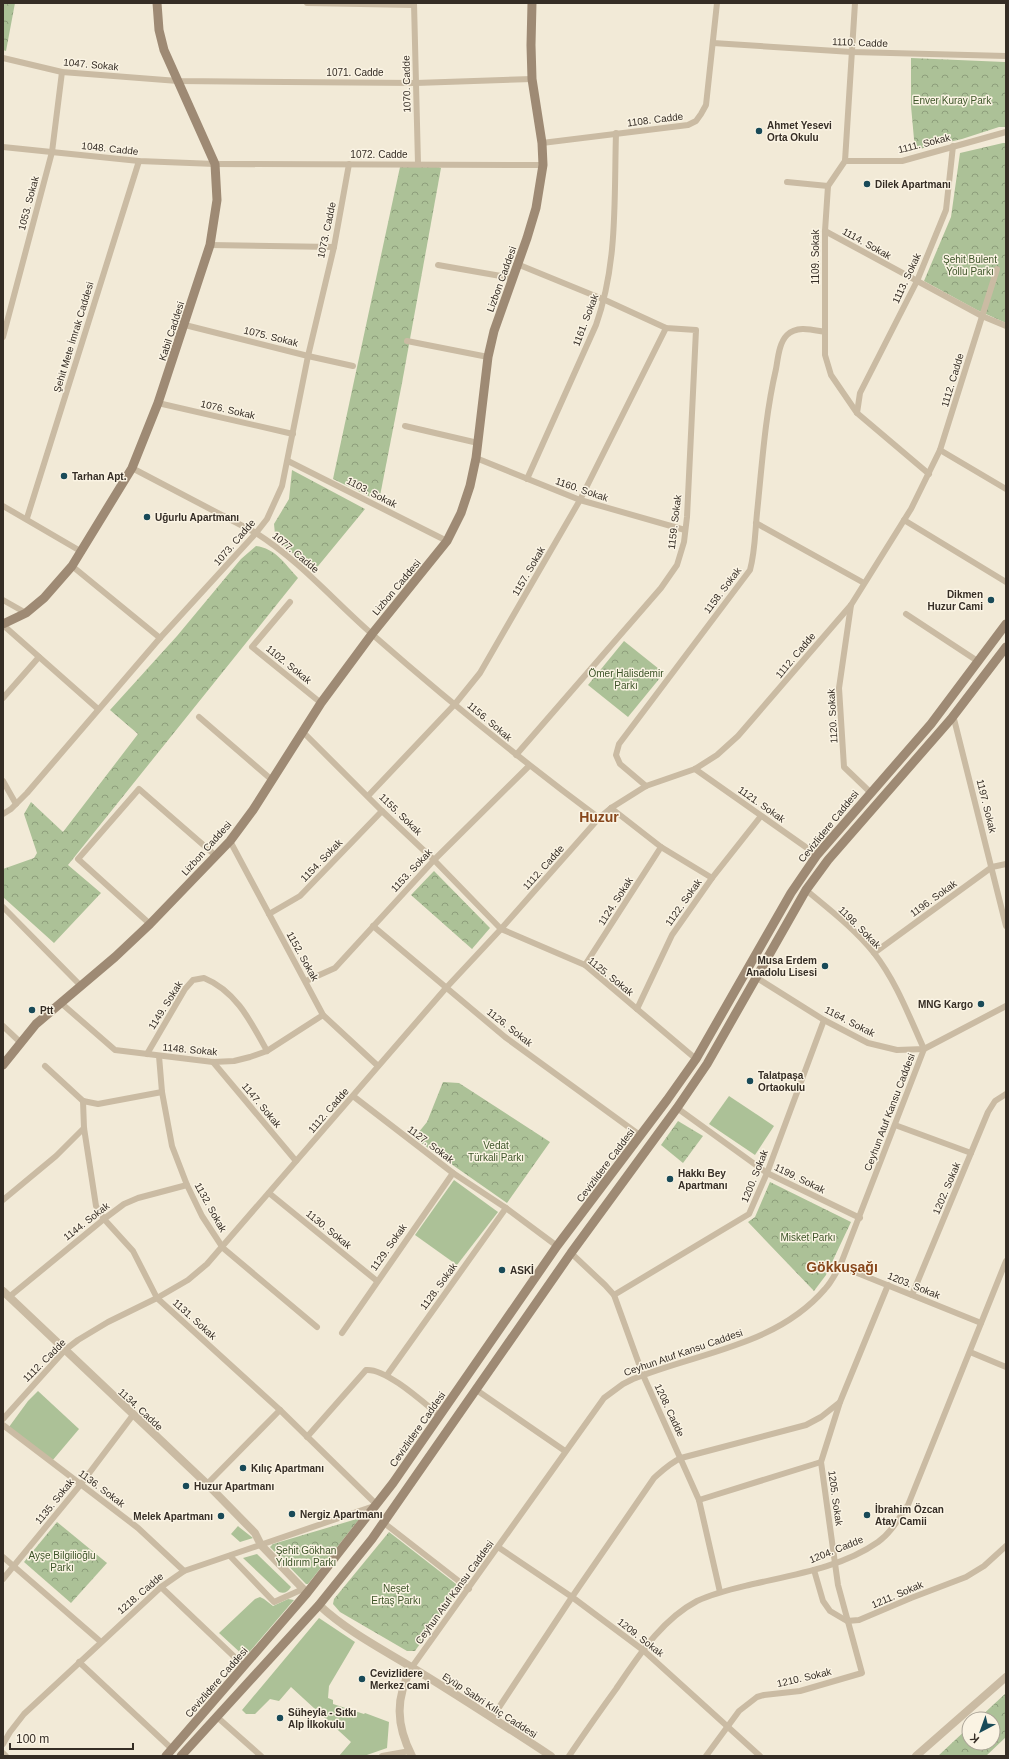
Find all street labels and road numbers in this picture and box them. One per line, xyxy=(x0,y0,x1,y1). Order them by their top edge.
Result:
street label: 1110. Cadde xyxy=(832,36,888,49)
street label: 1070. Cadde xyxy=(400,55,412,113)
street label: 1047. Sokak xyxy=(63,57,120,72)
street label: 1071. Cadde xyxy=(326,67,384,78)
street label: 1108. Cadde xyxy=(626,111,684,128)
street label: 1111. Sokak xyxy=(897,131,952,155)
street label: 1048. Cadde xyxy=(81,140,139,157)
street label: 1072. Cadde xyxy=(350,149,408,160)
street label: 1053. Sokak xyxy=(16,174,41,231)
street label: 1073. Cadde xyxy=(315,201,338,259)
street label: 1114. Sokak xyxy=(840,226,894,262)
street label: 1109. Sokak xyxy=(810,229,821,284)
street label: Lizbon Caddesi xyxy=(485,245,518,313)
street label: 1113. Sokak xyxy=(890,250,923,305)
street label: Şehit Mete İmrak Caddesi xyxy=(50,280,96,394)
street label: 1161. Sokak xyxy=(571,292,601,348)
street label: Kabil Caddesi xyxy=(157,300,186,362)
street label: 1075. Sokak xyxy=(243,324,300,349)
street label: 1112. Cadde xyxy=(939,351,966,408)
street label: 1076. Sokak xyxy=(200,398,257,421)
street label: 1103. Sokak xyxy=(345,475,400,510)
street label: 1160. Sokak xyxy=(554,475,611,504)
street label: 1159. Sokak xyxy=(666,493,683,550)
street label: 1073. Cadde xyxy=(211,517,258,568)
street label: 1077. Cadde xyxy=(270,530,321,575)
street label: 1157. Sokak xyxy=(510,544,547,598)
street label: Lizbon Caddesi xyxy=(370,557,423,617)
street label: 1158. Sokak xyxy=(701,564,744,616)
street label: 1112. Cadde xyxy=(773,630,818,680)
street label: 1102. Sokak xyxy=(264,643,314,687)
street label: 1120. Sokak xyxy=(826,687,839,744)
street label: 1156. Sokak xyxy=(465,700,515,744)
street label: 1197. Sokak xyxy=(975,778,999,835)
street label: 1121. Sokak xyxy=(736,784,788,825)
street label: Cevizlidere Caddesi xyxy=(796,788,861,864)
street label: 1155. Sokak xyxy=(377,791,425,838)
street label: Lizbon Caddesi xyxy=(179,819,234,878)
street label: 1154. Sokak xyxy=(298,836,345,884)
street label: 1112. Cadde xyxy=(521,843,566,892)
street label: 1153. Sokak xyxy=(389,846,435,894)
street label: 1124. Sokak xyxy=(596,874,636,927)
street label: 1122. Sokak xyxy=(663,876,704,928)
street label: 1196. Sokak xyxy=(908,877,960,919)
street label: 1198. Sokak xyxy=(836,904,884,951)
street label: 1152. Sokak xyxy=(284,930,321,984)
street label: 1125. Sokak xyxy=(586,955,636,999)
street label: 1149. Sokak xyxy=(146,978,185,1031)
street label: 1164. Sokak xyxy=(823,1004,878,1039)
street label: 1126. Sokak xyxy=(485,1006,535,1049)
street label: 1148. Sokak xyxy=(162,1042,219,1057)
street label: Ceyhun Atuf Kansu Caddesi xyxy=(862,1052,917,1173)
street label: 1147. Sokak xyxy=(240,1081,284,1131)
street label: 1112. Cadde xyxy=(306,1085,351,1135)
street label: 1127. Sokak xyxy=(405,1123,457,1166)
street label: Cevizlidere Caddesi xyxy=(574,1126,637,1204)
street label: 1200. Sokak xyxy=(739,1147,770,1204)
street label: 1202. Sokak xyxy=(931,1160,963,1216)
street label: 1199. Sokak xyxy=(773,1161,828,1196)
street label: 1132. Sokak xyxy=(192,1181,229,1235)
street label: 1144. Sokak xyxy=(61,1200,112,1243)
street label: 1130. Sokak xyxy=(304,1208,354,1252)
street label: 1129. Sokak xyxy=(368,1221,409,1273)
street label: 1128. Sokak xyxy=(418,1260,460,1312)
street label: 1203. Sokak xyxy=(886,1270,943,1301)
street label: 1131. Sokak xyxy=(171,1297,219,1342)
street label: Ceyhun Atuf Kansu Caddesi xyxy=(622,1327,744,1378)
street label: 1112. Cadde xyxy=(21,1336,68,1384)
street label: 1208. Cadde xyxy=(652,1382,687,1439)
street label: 1134. Cadde xyxy=(116,1386,165,1433)
street label: Cevizlidere Caddesi xyxy=(387,1390,447,1469)
street label: 1136. Sokak xyxy=(76,1467,128,1510)
street label: 1205. Sokak xyxy=(826,1470,845,1527)
street label: 1135. Sokak xyxy=(33,1476,77,1526)
street label: 1204. Cadde xyxy=(808,1533,865,1565)
street label: Ceyhun Atuf Kansu Caddesi xyxy=(413,1538,496,1646)
street label: 1218. Cadde xyxy=(115,1570,166,1616)
street label: 1211. Sokak xyxy=(870,1578,926,1610)
street label: 1209. Sokak xyxy=(615,1616,667,1659)
street label: Cevizlidere Caddesi xyxy=(183,1645,250,1719)
street label: 1210. Sokak xyxy=(776,1666,833,1689)
street label: Eyüp Sabri Kılıç Caddesi xyxy=(440,1671,539,1740)

